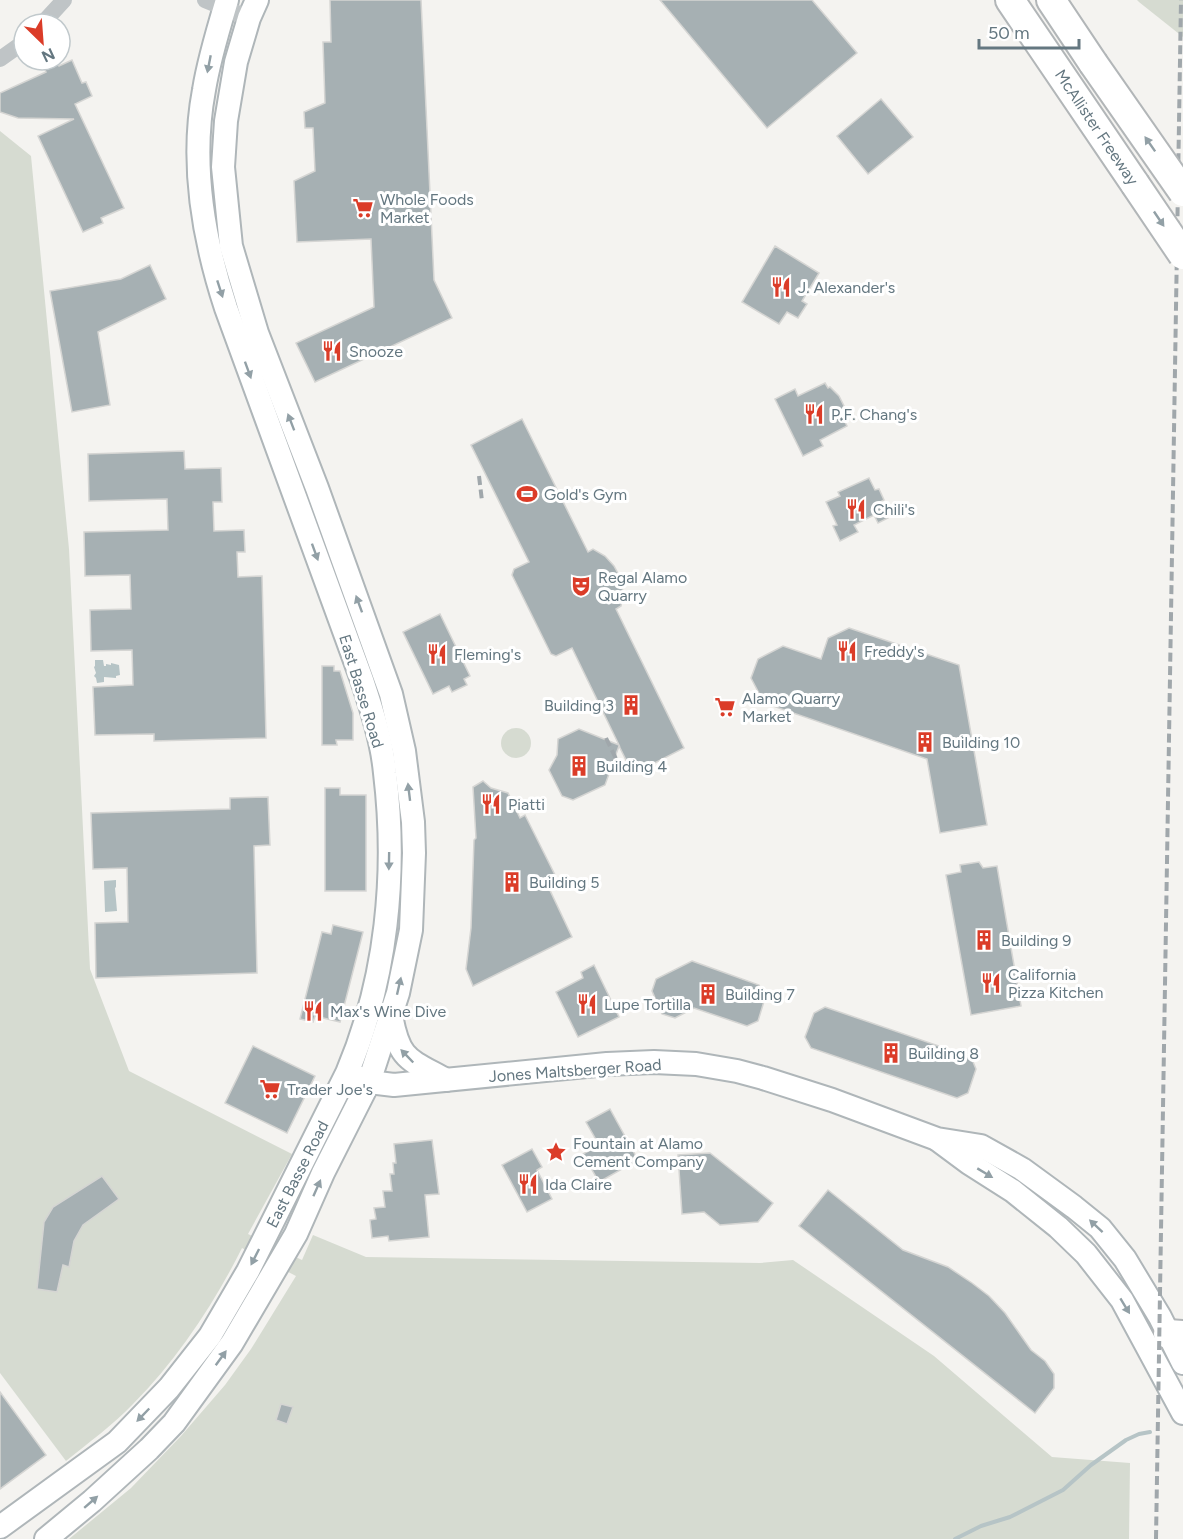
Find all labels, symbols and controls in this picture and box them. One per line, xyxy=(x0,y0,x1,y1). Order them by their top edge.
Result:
north arrow xyxy=(12,12,72,72)
scale bar xyxy=(979,12,1080,50)
text: 50 m xyxy=(988,22,1030,44)
text: N xyxy=(39,44,58,66)
one-way arrow xyxy=(204,55,213,74)
street label: McAllister Freeway xyxy=(1051,66,1143,189)
one-way arrow xyxy=(1144,137,1156,153)
place label: Whole Foods Market xyxy=(380,190,474,227)
supermarket icon: Whole Foods Market xyxy=(351,196,375,220)
one-way arrow xyxy=(1153,211,1165,227)
restaurant icon: J. Alexander's xyxy=(769,275,793,299)
place label: J. Alexander's xyxy=(798,278,895,297)
one-way arrow xyxy=(216,280,225,298)
restaurant icon: Snooze xyxy=(320,339,344,363)
place label: Snooze xyxy=(349,342,403,361)
one-way arrow xyxy=(244,361,254,379)
restaurant icon: P.F. Chang's xyxy=(802,402,826,426)
place label: P.F. Chang's xyxy=(831,405,917,424)
one-way arrow xyxy=(286,413,296,431)
sports icon: Gold's Gym xyxy=(515,482,539,506)
place label: Gold's Gym xyxy=(544,485,627,504)
restaurant icon: Chili's xyxy=(844,497,868,521)
place label: Chili's xyxy=(873,500,915,519)
one-way arrow xyxy=(311,543,321,561)
place label: Regal Alamo Quarry xyxy=(598,568,687,605)
theatre icon: Regal Alamo Quarry xyxy=(569,574,593,598)
one-way arrow xyxy=(354,595,364,613)
street label: East Basse Road xyxy=(335,632,388,750)
restaurant icon: Freddy's xyxy=(835,639,859,663)
restaurant icon: Fleming's xyxy=(425,642,449,666)
place label: Freddy's xyxy=(864,642,925,661)
place label: Fleming's xyxy=(454,645,521,664)
place label: Alamo Quarry Market xyxy=(742,689,841,726)
building icon: Building 3 xyxy=(619,693,643,717)
supermarket icon: Alamo Quarry Market xyxy=(713,695,737,719)
place label: Building 3 xyxy=(544,696,614,715)
building icon: Building 10 xyxy=(913,730,937,754)
place label: Building 10 xyxy=(942,733,1020,752)
building icon: Building 4 xyxy=(567,754,591,778)
place label: Building 4 xyxy=(596,757,667,776)
one-way arrow xyxy=(405,783,414,802)
restaurant icon: Piatti xyxy=(479,792,503,816)
place label: Piatti xyxy=(508,795,545,814)
one-way arrow xyxy=(385,852,394,871)
building icon: Building 5 xyxy=(500,870,524,894)
place label: Building 5 xyxy=(529,873,600,892)
building icon: Building 9 xyxy=(972,928,996,952)
place label: Building 9 xyxy=(1001,931,1071,950)
place label: California Pizza Kitchen xyxy=(1008,965,1104,1002)
restaurant icon: California Pizza Kitchen xyxy=(979,971,1003,995)
one-way arrow xyxy=(395,977,405,995)
building icon: Building 7 xyxy=(696,982,720,1006)
place label: Building 7 xyxy=(725,985,795,1004)
restaurant icon: Lupe Tortilla xyxy=(575,992,599,1016)
place label: Lupe Tortilla xyxy=(604,995,691,1014)
restaurant icon: Max's Wine Dive xyxy=(301,999,325,1023)
place label: Max's Wine Dive xyxy=(330,1002,446,1021)
building icon: Building 8 xyxy=(879,1041,903,1065)
place label: Building 8 xyxy=(908,1044,979,1063)
one-way arrow xyxy=(401,1049,415,1063)
street label: Jones Maltsberger Road xyxy=(488,1055,662,1086)
supermarket icon: Trader Joe's xyxy=(258,1077,282,1101)
place label: Trader Joe's xyxy=(287,1080,373,1099)
street label: East Basse Road xyxy=(262,1118,333,1231)
place label: Fountain at Alamo Cement Company xyxy=(573,1134,704,1171)
place icon: Fountain at Alamo Cement Company xyxy=(544,1140,568,1164)
one-way arrow xyxy=(977,1167,993,1178)
restaurant icon: Ida Claire xyxy=(516,1172,540,1196)
place label: Ida Claire xyxy=(545,1175,612,1194)
one-way arrow xyxy=(312,1179,322,1197)
one-way arrow xyxy=(1088,1219,1103,1233)
one-way arrow xyxy=(250,1248,260,1265)
one-way arrow xyxy=(1119,1298,1130,1314)
one-way arrow xyxy=(215,1350,227,1365)
one-way arrow xyxy=(136,1407,150,1421)
one-way arrow xyxy=(83,1496,98,1509)

